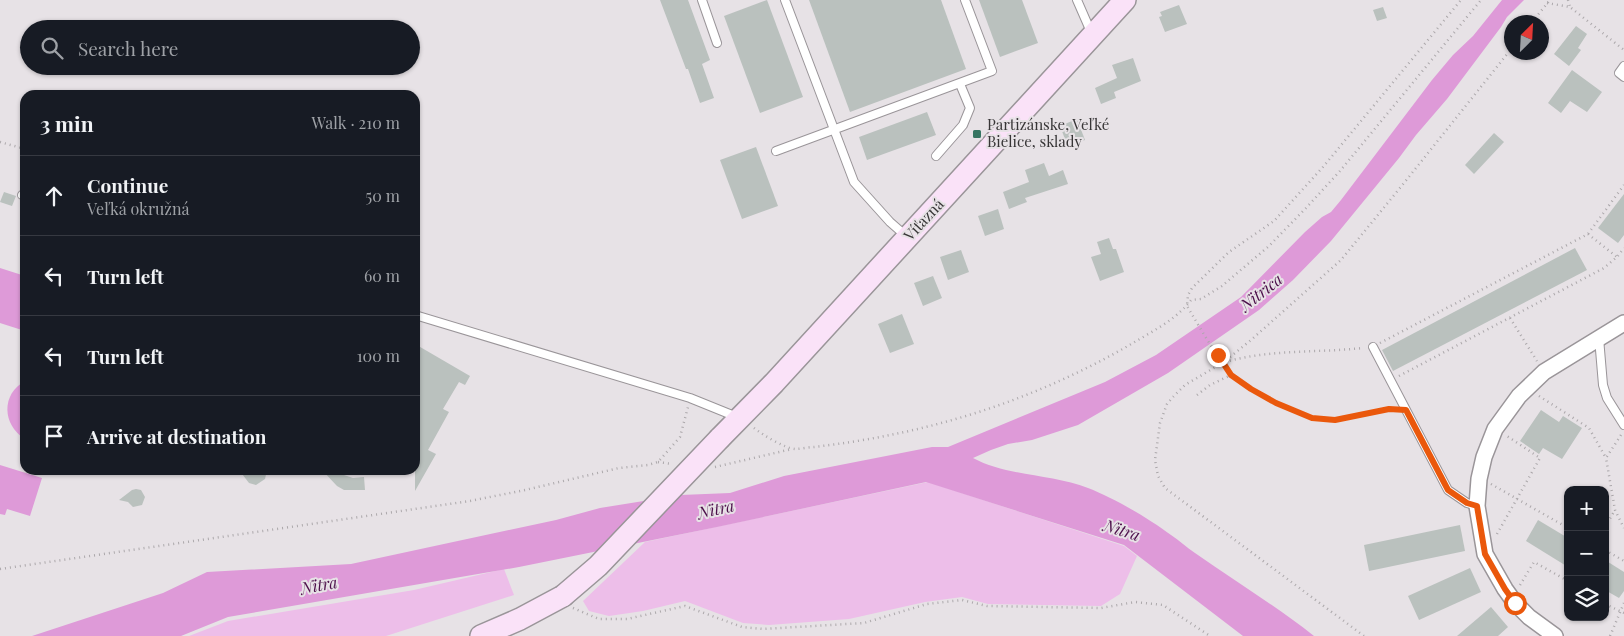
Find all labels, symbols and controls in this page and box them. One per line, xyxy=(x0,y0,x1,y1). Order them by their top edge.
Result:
north arrow xyxy=(1504,15,1549,60)
search box xyxy=(20,20,420,75)
icon: search xyxy=(38,34,66,62)
text: Search here xyxy=(78,35,178,61)
text: 3 min xyxy=(40,109,94,137)
text: Walk · 210 m xyxy=(312,112,400,133)
place label: Partizánske, Veľké Bielice, sklady xyxy=(987,114,1109,151)
marker: Partizánske, Veľké Bielice, sklady xyxy=(971,128,983,140)
text: Continue xyxy=(87,172,168,198)
icon: ahead xyxy=(40,182,68,210)
text: 50 m xyxy=(366,185,400,206)
street label: Víťazná xyxy=(898,194,948,245)
text: Veľká okružná xyxy=(87,198,189,219)
icon: left xyxy=(40,262,68,290)
text: Turn left xyxy=(87,263,164,289)
text: 60 m xyxy=(364,265,400,286)
water label: Nitrica xyxy=(1233,268,1286,316)
icon: left xyxy=(40,342,68,370)
text: Turn left xyxy=(87,343,164,369)
route end xyxy=(1207,344,1230,367)
text: 100 m xyxy=(357,345,400,366)
icon: arrive xyxy=(40,422,68,450)
text: Arrive at destination xyxy=(87,423,267,449)
map controls xyxy=(1564,486,1609,621)
button: + xyxy=(1564,486,1609,531)
water label: Nitra xyxy=(694,494,736,523)
water label: Nitra xyxy=(1100,513,1143,545)
button: − xyxy=(1564,531,1609,576)
water label: Nitra xyxy=(297,571,339,598)
button: layers xyxy=(1564,576,1609,621)
route start xyxy=(1504,592,1527,615)

